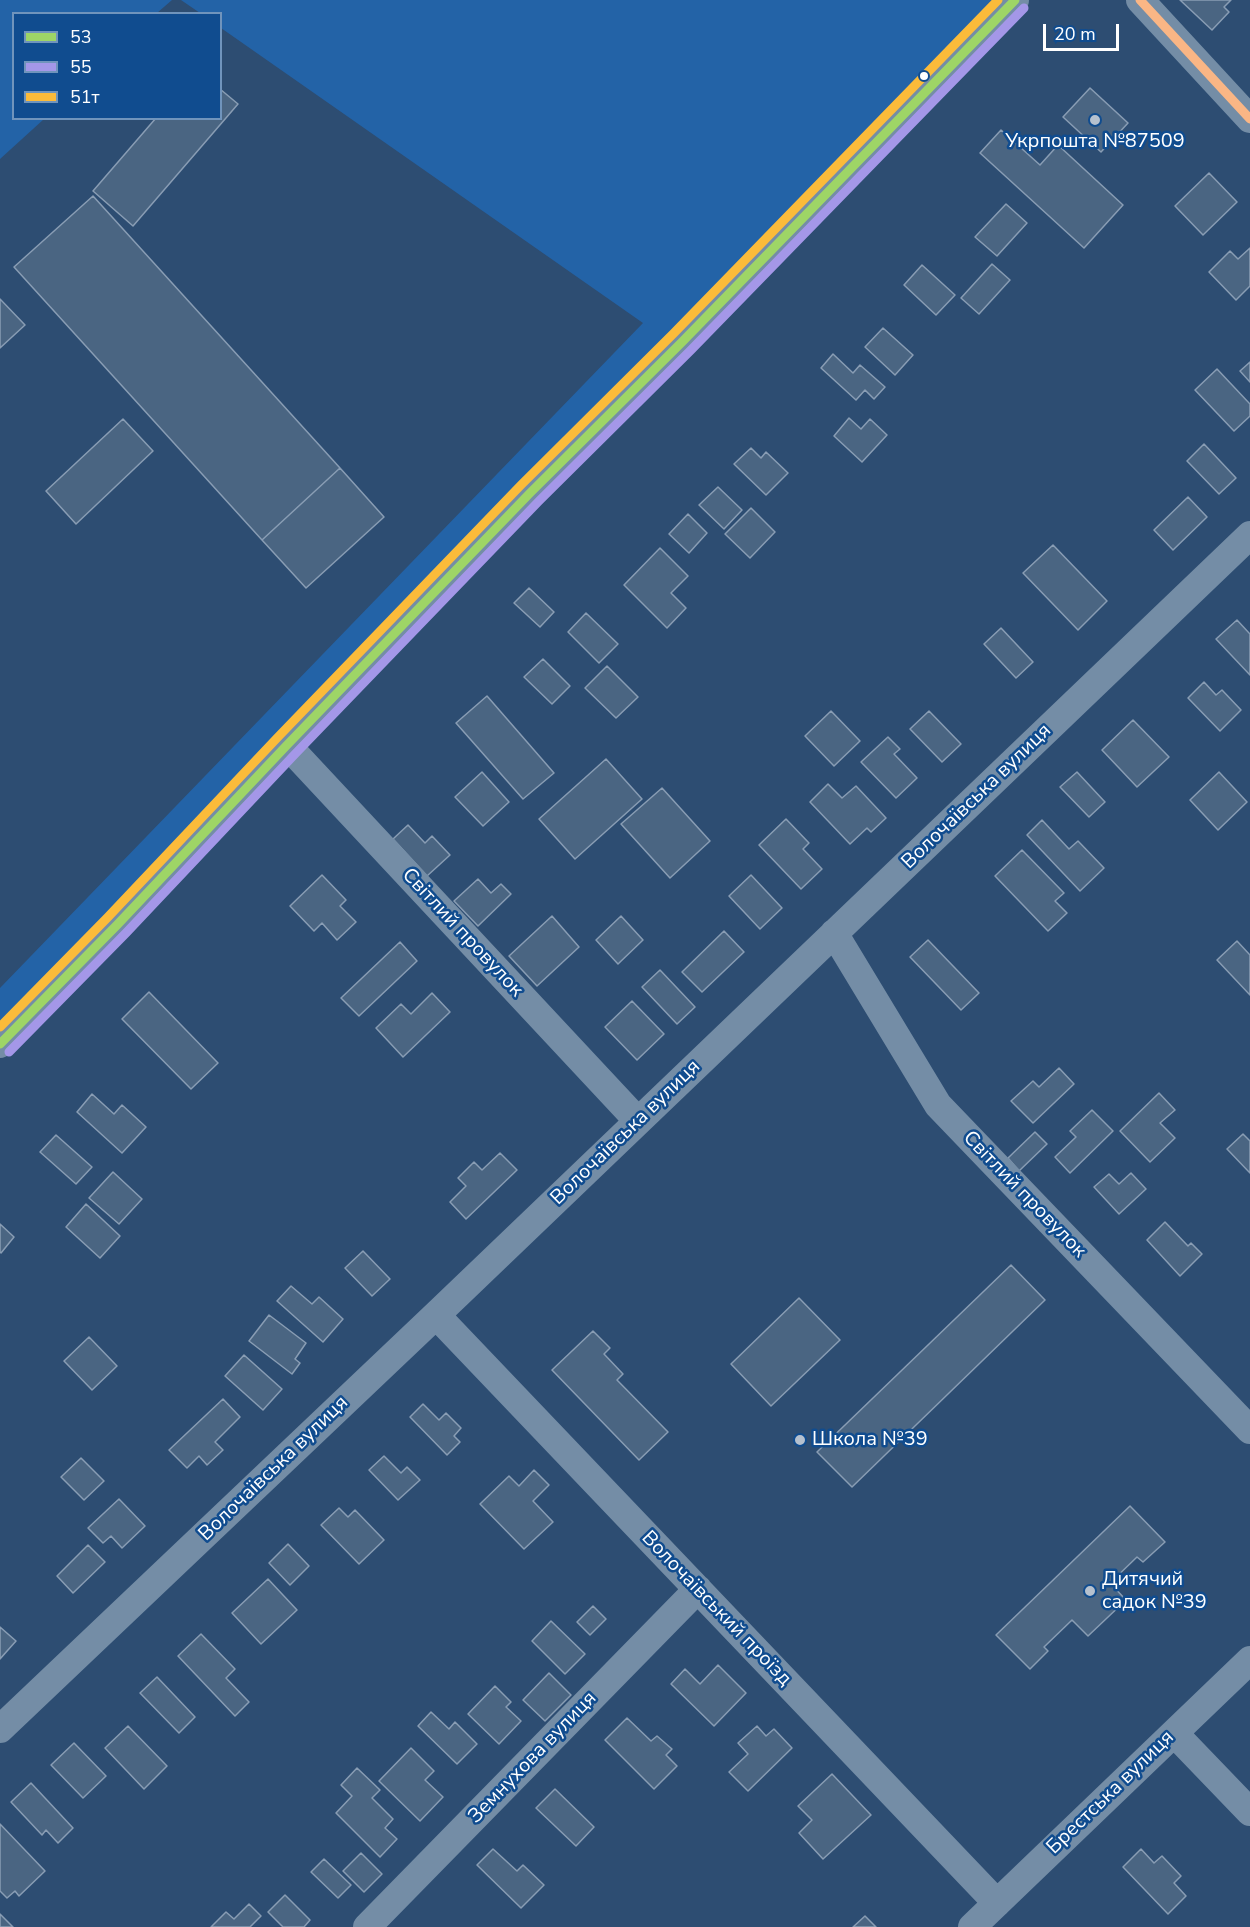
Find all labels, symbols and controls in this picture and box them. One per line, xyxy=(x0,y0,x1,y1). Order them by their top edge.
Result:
legend xyxy=(12,12,222,120)
scale bar xyxy=(1046,12,1122,50)
text: 20 m xyxy=(1054,22,1096,46)
text: 53 xyxy=(70,25,92,49)
text: 55 xyxy=(70,55,92,79)
unlabelled marker xyxy=(918,70,930,82)
text: 51т xyxy=(70,85,100,109)
marker: Укрпошта №87509 xyxy=(1088,113,1102,127)
place label: Укрпошта №87509 xyxy=(1005,130,1185,154)
street label: Волочаївська вулиця xyxy=(897,719,1057,875)
street label: Світлий провулок xyxy=(396,864,528,1002)
street label: Волочаївська вулиця xyxy=(546,1055,706,1211)
street label: Світлий провулок xyxy=(957,1127,1091,1263)
street label: Волочаївська вулиця xyxy=(194,1391,354,1547)
place label: Школа №39 xyxy=(812,1428,928,1452)
marker: Школа №39 xyxy=(793,1433,807,1447)
street label: Волочаївський проїзд xyxy=(636,1527,796,1691)
place label: Дитячий садок №39 xyxy=(1102,1568,1207,1615)
marker: Дитячий садок №39 xyxy=(1083,1584,1097,1598)
street label: Земнухова вулиця xyxy=(464,1687,602,1829)
street label: Брестська вулиця xyxy=(1042,1726,1180,1860)

